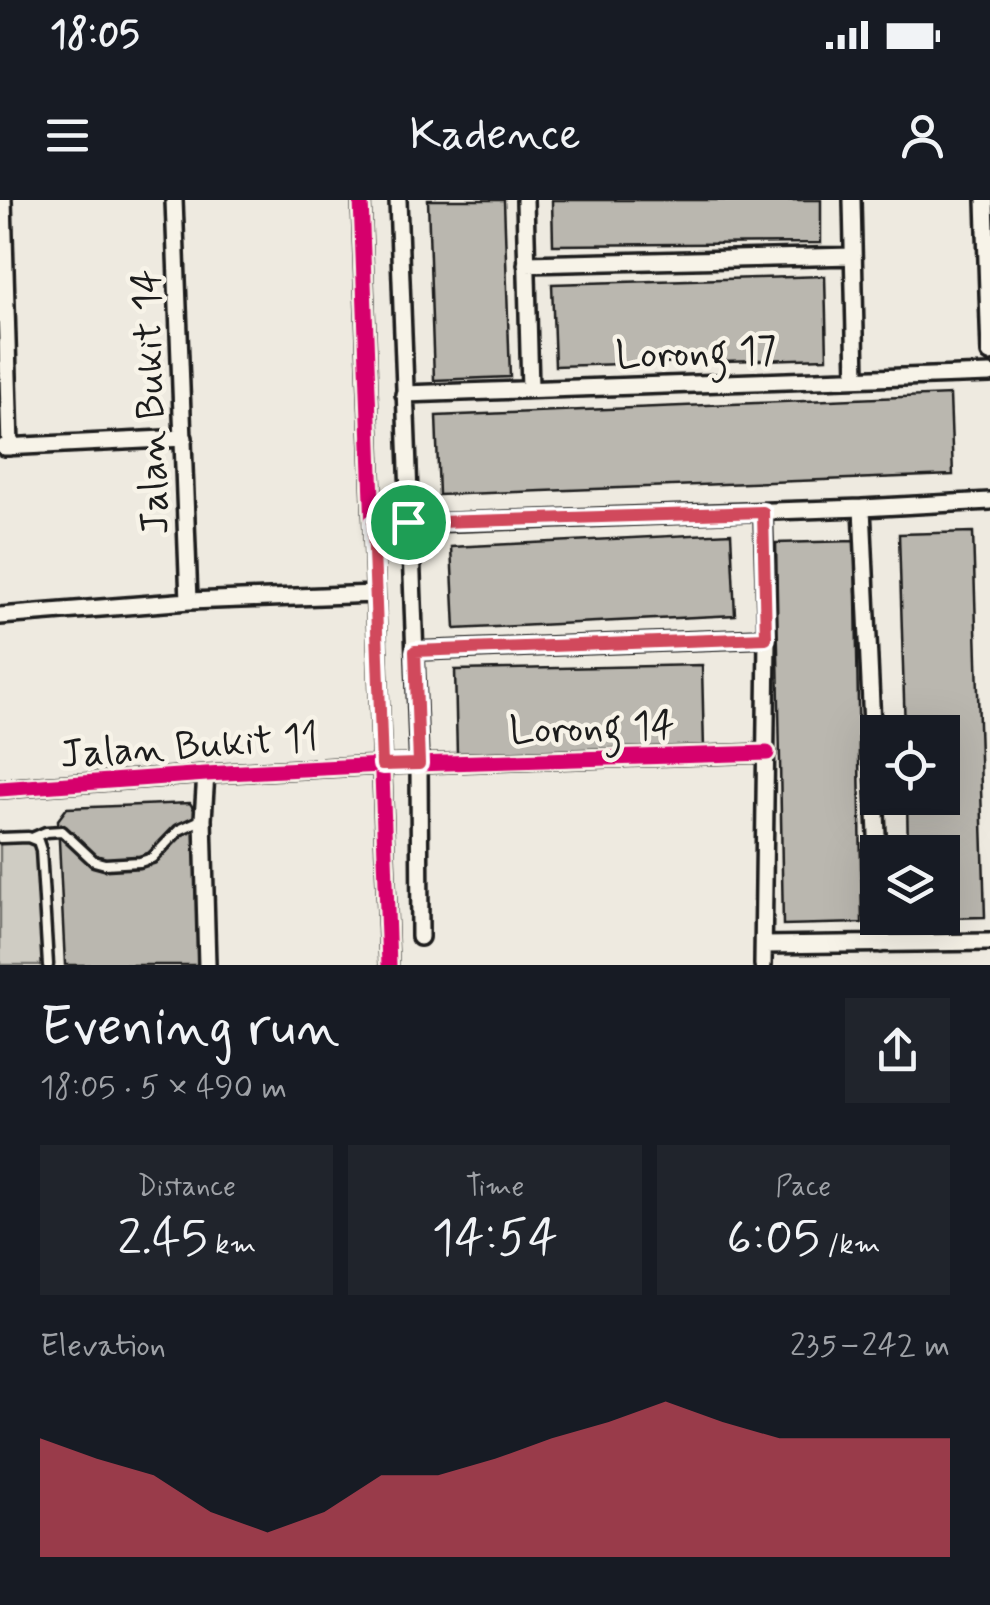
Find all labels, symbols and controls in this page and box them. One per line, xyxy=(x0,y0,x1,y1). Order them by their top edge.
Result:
text: 18:05 xyxy=(50,11,139,60)
text: Kadence xyxy=(409,106,581,165)
icon: menu xyxy=(40,108,95,163)
icon: person xyxy=(895,108,950,163)
street label: Jalan Bukit 14 xyxy=(121,268,183,536)
street label: Lorong 17 xyxy=(615,325,778,387)
pin xyxy=(366,480,451,565)
icon: arrive xyxy=(381,495,436,550)
street label: Lorong 14 xyxy=(509,700,676,762)
street label: Jalan Bukit 11 xyxy=(58,712,320,782)
map controls xyxy=(860,715,960,935)
button: locate xyxy=(860,715,960,815)
button: layers xyxy=(860,835,960,935)
text: Evening run xyxy=(40,993,340,1065)
button: share xyxy=(845,998,950,1103)
text: 18:05 · 5 × 490 m xyxy=(40,1067,287,1109)
text: Distance xyxy=(137,1169,236,1206)
text: Time xyxy=(466,1169,524,1206)
text: Pace xyxy=(775,1169,831,1206)
text: 2.45 xyxy=(117,1206,208,1272)
text: 14:54 xyxy=(432,1206,558,1272)
text: 6:05 xyxy=(726,1206,820,1272)
text: km xyxy=(208,1227,256,1264)
text: /km xyxy=(820,1227,880,1264)
text: Elevation xyxy=(40,1325,166,1367)
text: 235–242 m xyxy=(790,1325,950,1367)

